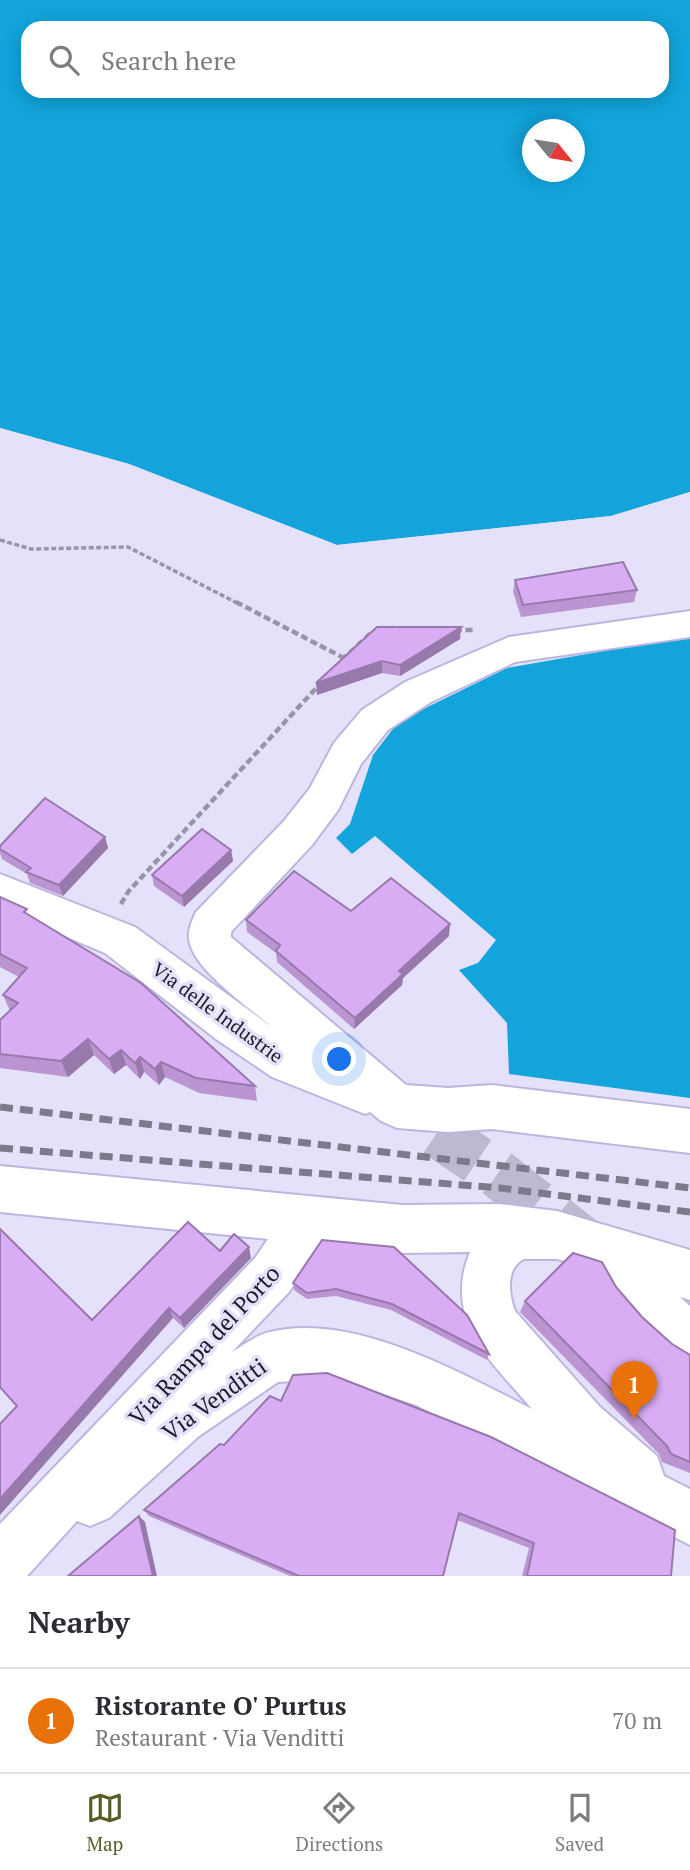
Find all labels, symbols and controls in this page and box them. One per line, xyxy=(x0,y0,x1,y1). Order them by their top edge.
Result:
search box xyxy=(21,21,669,98)
icon: search xyxy=(45,41,83,79)
text: Search here xyxy=(101,43,236,77)
north arrow xyxy=(522,119,585,182)
street label: Via delle Industrie xyxy=(148,956,288,1068)
your location xyxy=(322,1042,356,1076)
street label: Via Rampa del Porto xyxy=(121,1258,287,1432)
street label: Via Venditti xyxy=(156,1351,272,1447)
pin: 1 xyxy=(611,1361,657,1419)
text: Nearby xyxy=(28,1602,130,1642)
text: Ristorante O' Purtus xyxy=(95,1688,346,1722)
text: 1 xyxy=(45,1705,58,1736)
text: 70 m xyxy=(612,1705,662,1736)
text: Restaurant · Via Venditti xyxy=(95,1722,344,1753)
tab: Map xyxy=(86,1789,124,1856)
tab: Directions xyxy=(296,1789,383,1856)
tab: Saved xyxy=(555,1789,604,1856)

